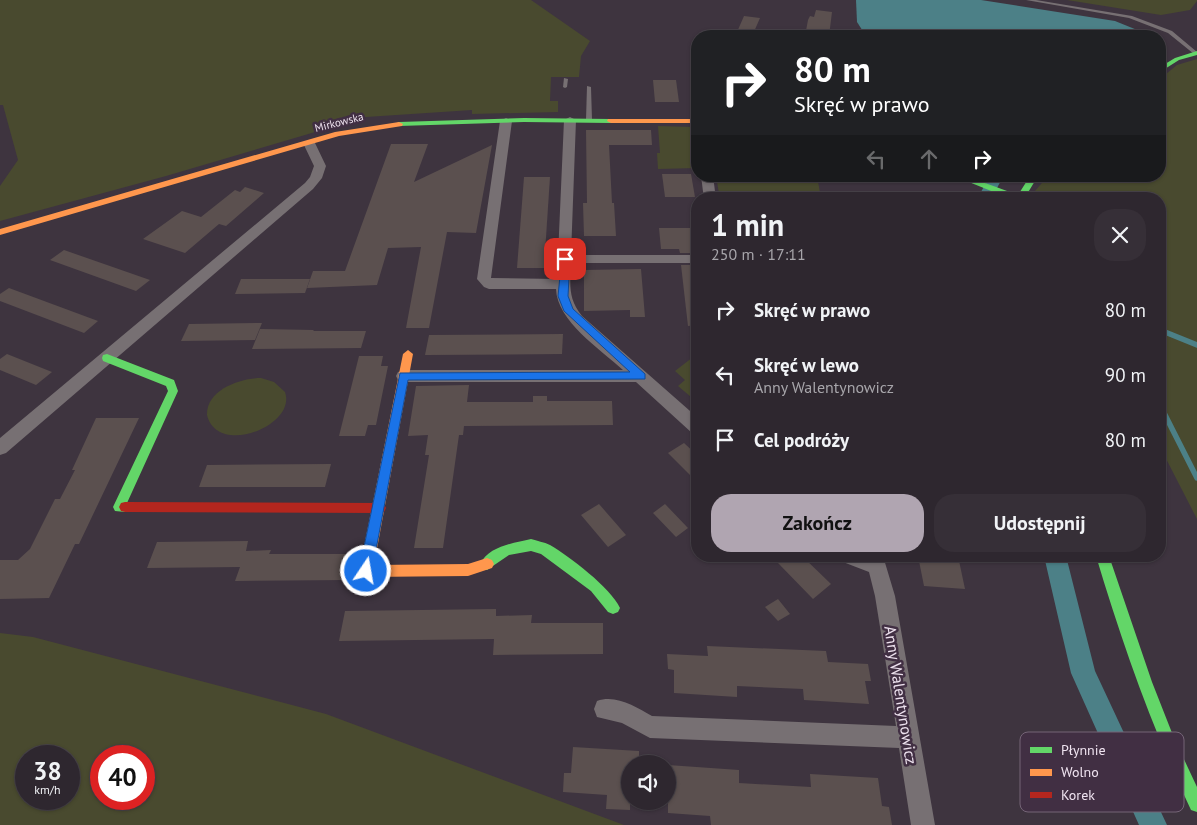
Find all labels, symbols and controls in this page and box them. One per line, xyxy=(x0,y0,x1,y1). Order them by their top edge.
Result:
text: 80 m xyxy=(794,46,871,92)
icon: right xyxy=(711,50,776,115)
text: Skręć w prawo xyxy=(794,90,929,118)
street label: Mirkowska xyxy=(313,109,365,135)
icon: left xyxy=(862,145,890,173)
icon: ahead xyxy=(915,145,943,173)
icon: right xyxy=(968,145,996,173)
text: 1 min xyxy=(711,205,784,244)
button: close xyxy=(1094,209,1146,261)
pin xyxy=(544,238,586,280)
text: 250 m · 17:11 xyxy=(711,244,806,264)
icon: arrive xyxy=(551,245,579,273)
icon: right xyxy=(711,296,739,324)
text: Skręć w prawo xyxy=(754,298,870,322)
text: 80 m xyxy=(1105,298,1146,322)
text: Skręć w lewo xyxy=(754,353,859,377)
icon: left xyxy=(711,361,739,389)
text: 90 m xyxy=(1105,363,1146,387)
text: Anny Walentynowicz xyxy=(754,377,894,397)
icon: arrive xyxy=(711,426,739,454)
text: Cel podróży xyxy=(754,428,849,452)
text: 80 m xyxy=(1105,428,1146,452)
button: Zakończ xyxy=(711,494,924,552)
button: Udostępnij xyxy=(934,494,1146,552)
position arrow xyxy=(339,544,391,596)
street label: Anny Walentynowicz xyxy=(880,624,922,766)
legend xyxy=(1020,732,1184,812)
text: Płynnie xyxy=(1061,741,1106,759)
speed limit sign: 40 xyxy=(90,745,155,810)
text: 38 xyxy=(33,755,62,787)
map controls xyxy=(621,755,676,810)
button: sound xyxy=(621,755,676,810)
text: Wolno xyxy=(1061,763,1099,781)
text: km/h xyxy=(34,782,61,797)
text: Korek xyxy=(1061,786,1095,804)

